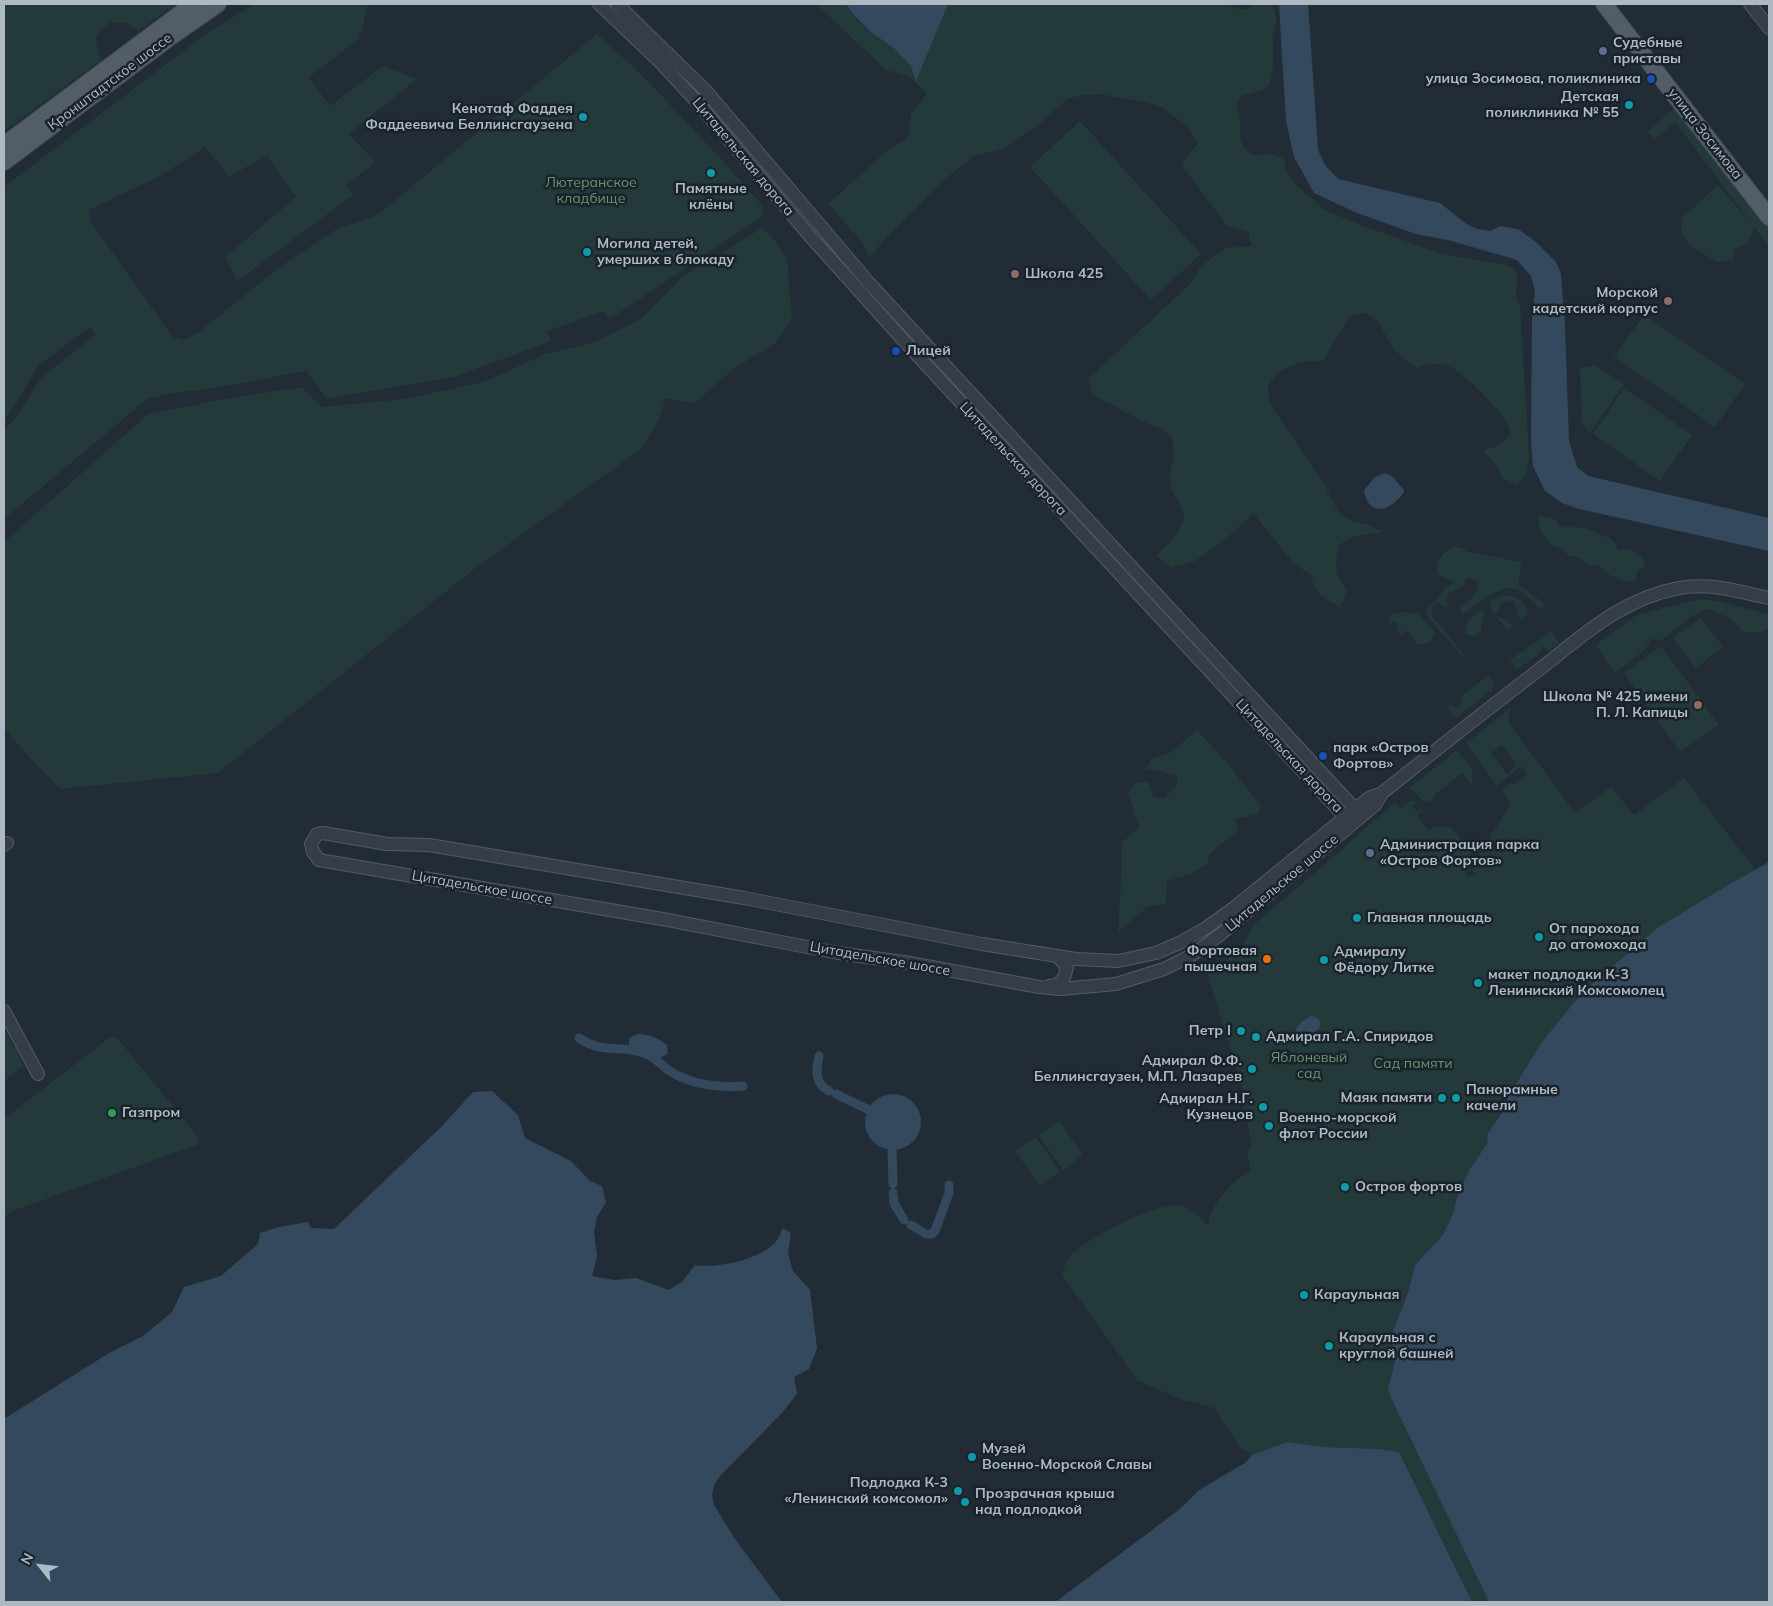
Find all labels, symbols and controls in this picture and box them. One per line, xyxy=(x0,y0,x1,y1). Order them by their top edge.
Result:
street label: Кронштадтское шоссе xyxy=(45,30,175,134)
place label: Судебные приставы xyxy=(1613,35,1683,68)
marker: Судебные приставы xyxy=(1597,45,1609,57)
place label: улица Зосимова, поликлиника xyxy=(1426,71,1641,87)
marker: улица Зосимова, поликлиника xyxy=(1645,73,1657,85)
street label: улица Зосимова xyxy=(1664,85,1746,183)
place label: Детская поликлиника № 55 xyxy=(1486,89,1619,121)
street label: Цитадельская дорога xyxy=(689,94,797,220)
marker: Детская поликлиника № 55 xyxy=(1623,99,1635,111)
place label: Кенотаф Фаддея Фаддеевича Беллинсгаузена xyxy=(365,101,573,134)
marker: Кенотаф Фаддея Фаддеевича Беллинсгаузена xyxy=(577,111,589,123)
marker: Памятные клёны xyxy=(705,167,717,179)
park label: Лютеранское кладбище xyxy=(545,175,637,208)
place label: Памятные клёны xyxy=(675,181,747,213)
place label: Могила детей, умерших в блокаду xyxy=(597,236,734,268)
marker: Могила детей, умерших в блокаду xyxy=(581,246,593,258)
place label: Школа 425 xyxy=(1025,266,1103,282)
marker: Школа 425 xyxy=(1009,268,1021,280)
place label: Морской кадетский корпус xyxy=(1533,285,1658,318)
marker: Морской кадетский корпус xyxy=(1662,295,1674,307)
place label: Лицей xyxy=(906,343,951,359)
marker: Лицей xyxy=(890,345,902,357)
street label: Цитадельская дорога xyxy=(956,399,1070,519)
place label: Школа № 425 имени П. Л. Капицы xyxy=(1543,689,1688,722)
street label: Цитадельская дорога xyxy=(1232,696,1346,816)
marker: Школа № 425 имени П. Л. Капицы xyxy=(1692,699,1704,711)
place label: парк «Остров Фортов» xyxy=(1333,740,1429,772)
marker: парк «Остров Фортов» xyxy=(1317,750,1329,762)
street label: Цитадельское шоссе xyxy=(1222,831,1342,935)
place label: Администрация парка «Остров Фортов» xyxy=(1380,837,1539,870)
marker: Администрация парка «Остров Фортов» xyxy=(1364,847,1376,859)
street label: Цитадельское шоссе xyxy=(410,867,554,909)
place label: Главная площадь xyxy=(1367,910,1492,926)
marker: Главная площадь xyxy=(1351,912,1363,924)
place label: От парохода до атомохода xyxy=(1549,921,1646,954)
marker: От парохода до атомохода xyxy=(1533,931,1545,943)
street label: Цитадельское шоссе xyxy=(808,938,952,980)
place label: Фортовая пышечная xyxy=(1184,943,1257,976)
place label: Адмиралу Фёдору Литке xyxy=(1334,944,1434,976)
marker: Фортовая пышечная xyxy=(1261,953,1273,965)
marker: Адмиралу Фёдору Литке xyxy=(1318,954,1330,966)
place label: макет подлодки К-3 Лениниский Комсомолец xyxy=(1488,967,1664,1000)
marker: макет подлодки К-3 Лениниский Комсомолец xyxy=(1472,977,1484,989)
place label: Петр I xyxy=(1189,1023,1231,1039)
marker: Петр I xyxy=(1235,1025,1247,1037)
place label: Адмирал Г.А. Спиридов xyxy=(1266,1029,1433,1045)
marker: Адмирал Г.А. Спиридов xyxy=(1250,1031,1262,1043)
park label: Яблоневый сад xyxy=(1271,1050,1347,1082)
place label: Адмирал Ф.Ф. Беллинсгаузен, М.П. Лазарев xyxy=(1034,1053,1242,1086)
park label: Cад памяти xyxy=(1374,1056,1452,1072)
marker: Адмирал Ф.Ф. Беллинсгаузен, М.П. Лазарев xyxy=(1246,1063,1258,1075)
place label: Панорамные качели xyxy=(1466,1082,1558,1114)
place label: Маяк памяти xyxy=(1341,1090,1432,1106)
place label: Адмирал Н.Г. Кузнецов xyxy=(1159,1091,1253,1124)
marker: Маяк памяти xyxy=(1436,1092,1448,1104)
marker: Панорамные качели xyxy=(1450,1092,1462,1104)
marker: Адмирал Н.Г. Кузнецов xyxy=(1257,1101,1269,1113)
place label: Газпром xyxy=(122,1105,180,1121)
marker: Газпром xyxy=(106,1107,118,1119)
place label: Военно-морской флот России xyxy=(1279,1110,1397,1142)
marker: Военно-морской флот России xyxy=(1263,1120,1275,1132)
place label: Остров фортов xyxy=(1355,1179,1462,1195)
marker: Остров фортов xyxy=(1339,1181,1351,1193)
place label: Караульная xyxy=(1314,1287,1400,1303)
marker: Караульная xyxy=(1298,1289,1310,1301)
place label: Караульная с круглой башней xyxy=(1339,1330,1454,1362)
marker: Караульная с круглой башней xyxy=(1323,1340,1335,1352)
place label: Музей Военно-Морской Славы xyxy=(982,1441,1152,1474)
marker: Музей Военно-Морской Славы xyxy=(966,1451,978,1463)
place label: Подлодка К-3 «Ленинский комсомол» xyxy=(785,1475,948,1508)
marker: Подлодка К-3 «Ленинский комсомол» xyxy=(952,1485,964,1497)
place label: Прозрачная крыша над подлодкой xyxy=(975,1486,1115,1518)
marker: Прозрачная крыша над подлодкой xyxy=(959,1496,971,1508)
north arrow xyxy=(15,1541,65,1591)
text: N xyxy=(16,1550,37,1568)

